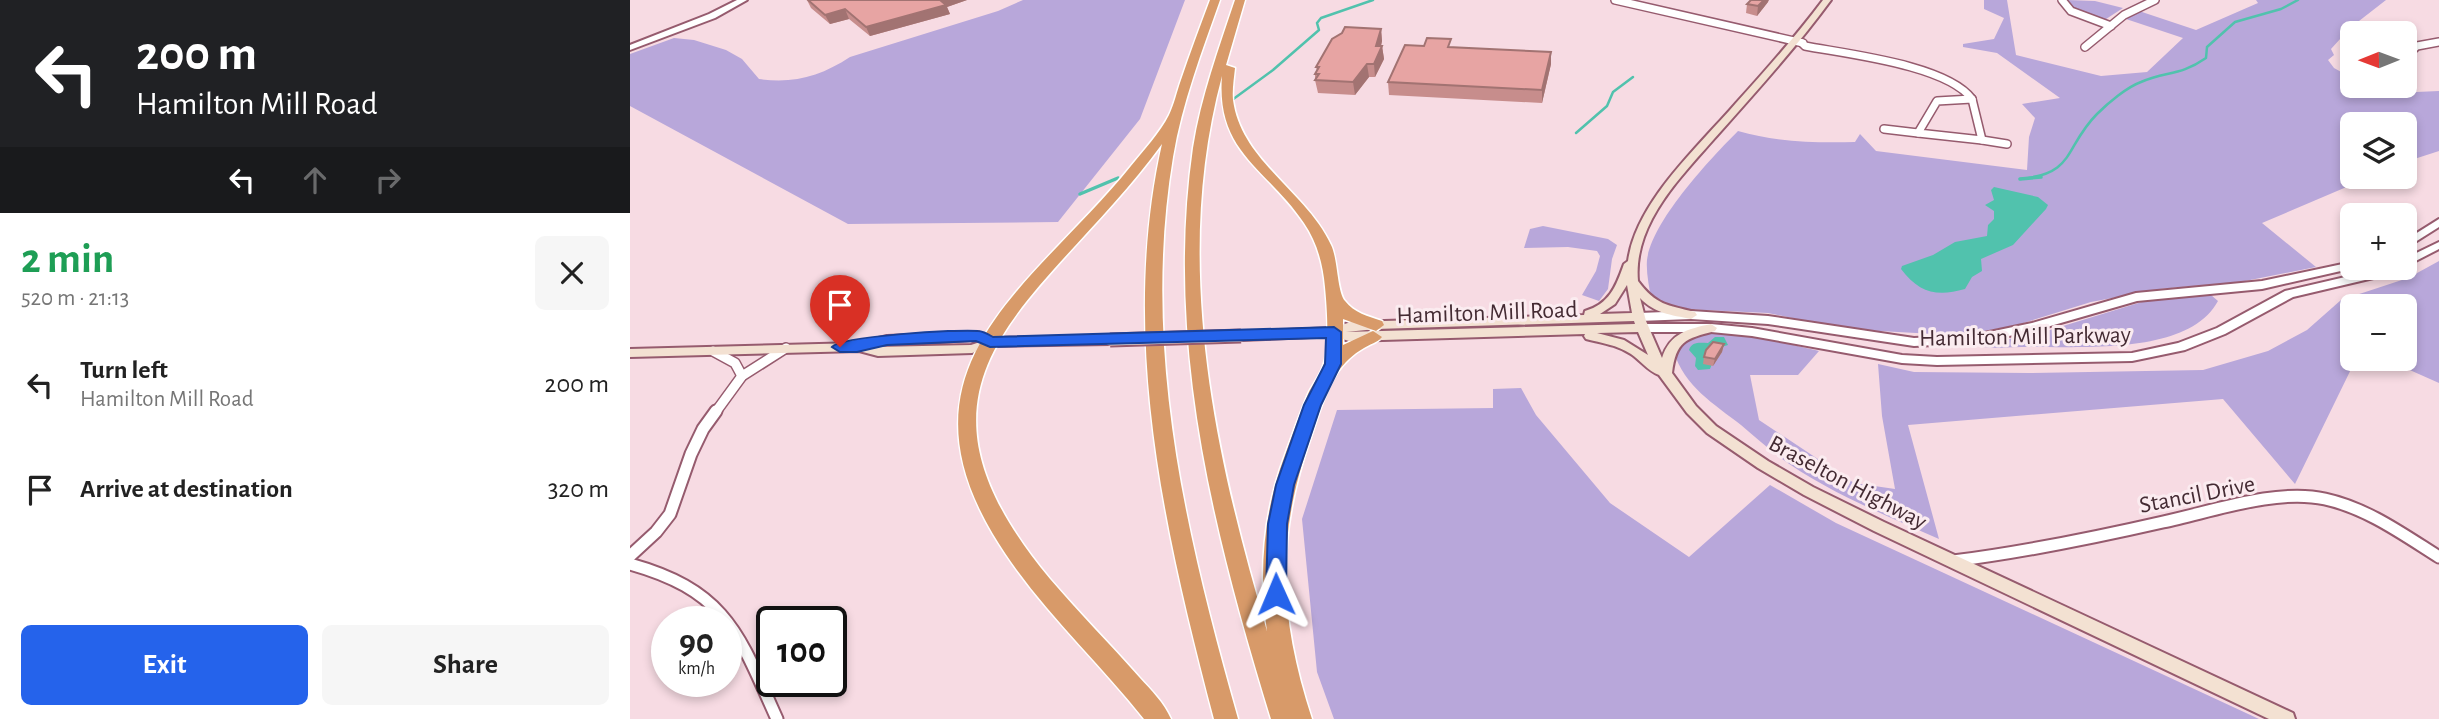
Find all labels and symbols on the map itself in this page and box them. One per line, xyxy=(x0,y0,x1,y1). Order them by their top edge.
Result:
north arrow xyxy=(2340,21,2417,98)
pin xyxy=(810,275,870,347)
street label: Hamilton Mill Road xyxy=(1396,298,1578,328)
street label: Hamilton Mill Parkway xyxy=(1919,323,2131,351)
street label: Braselton Highway xyxy=(1765,431,1930,535)
street label: Stancil Drive xyxy=(2137,472,2257,518)
position arrow xyxy=(1239,557,1313,631)
speed limit sign: 100 xyxy=(756,606,847,697)

